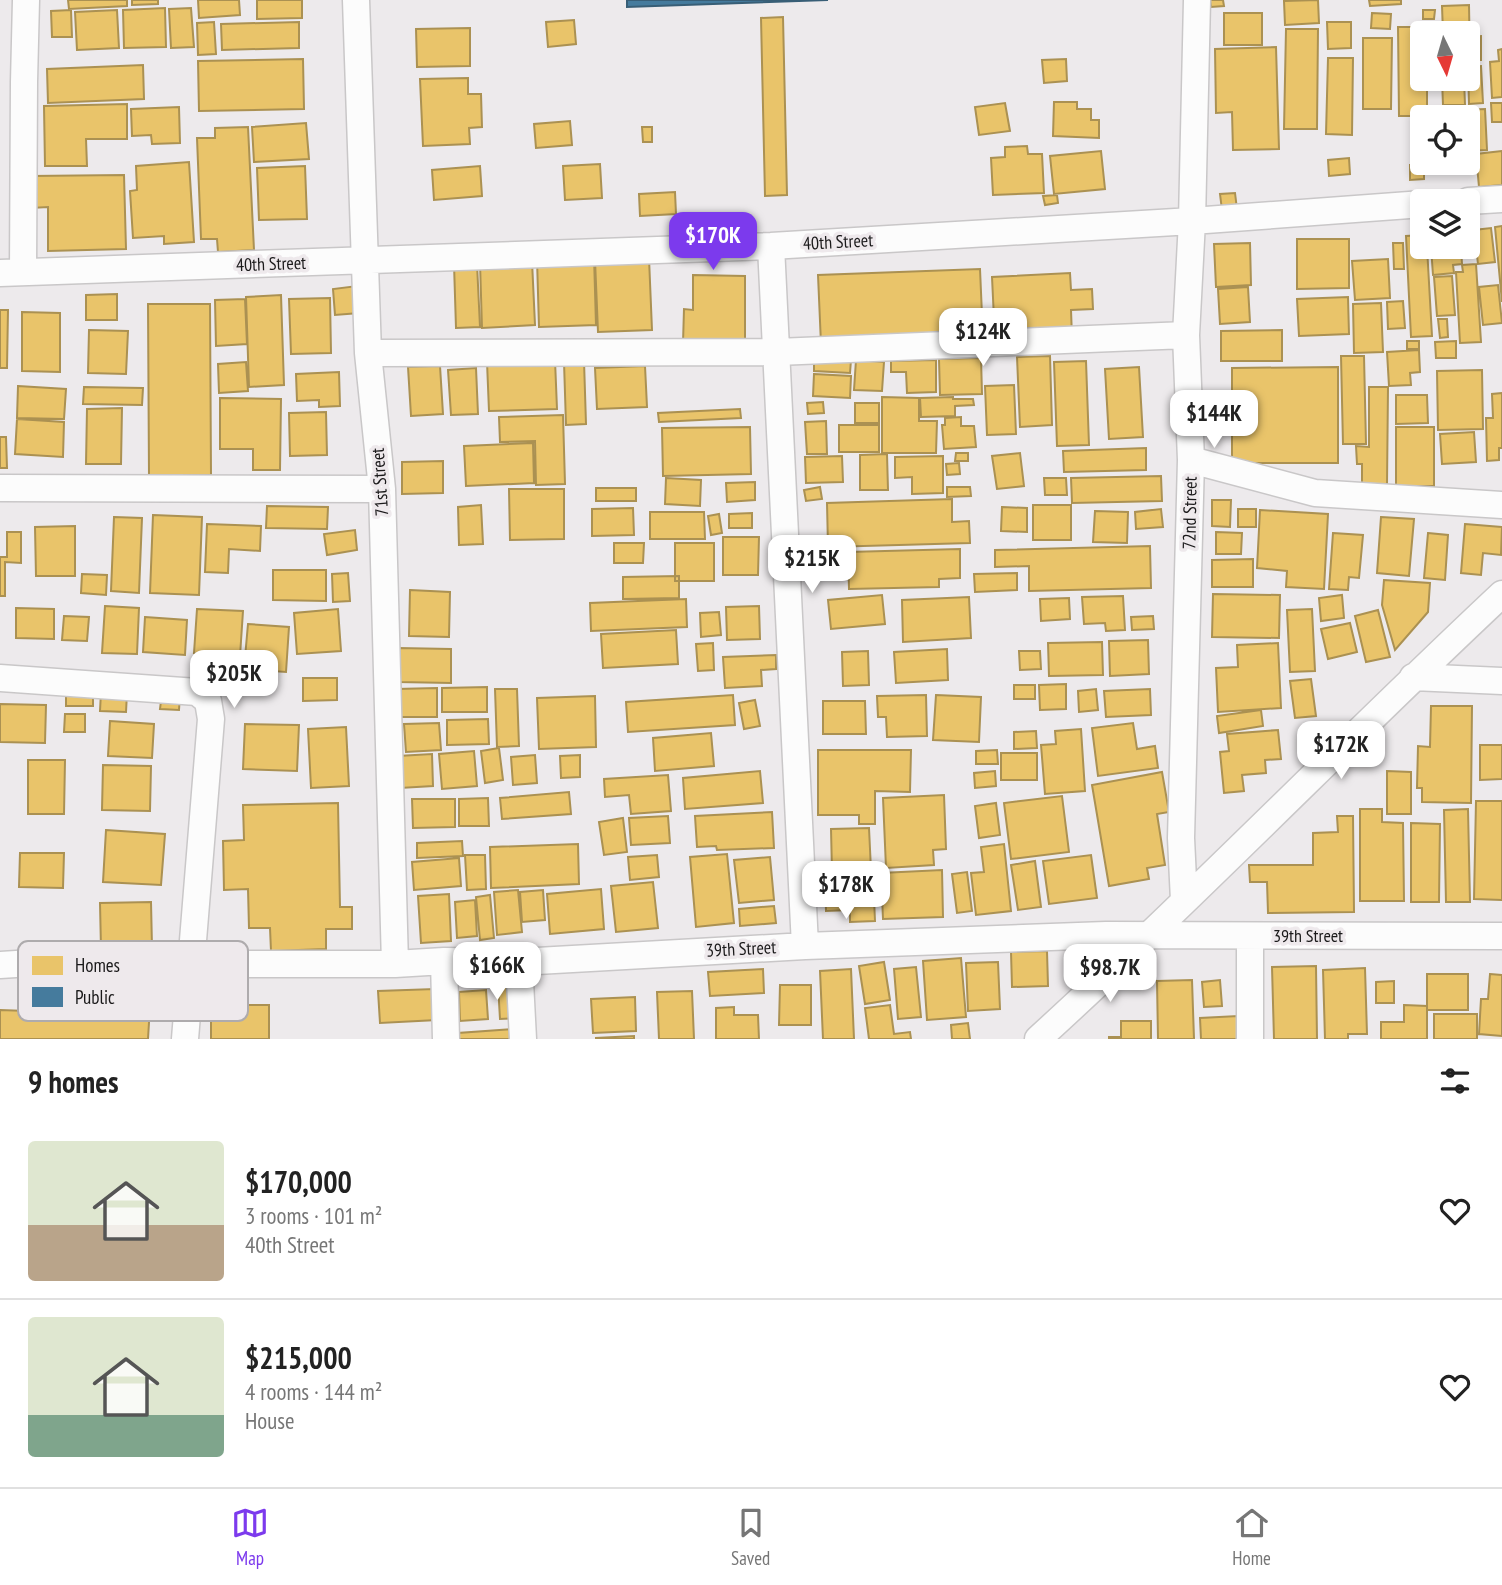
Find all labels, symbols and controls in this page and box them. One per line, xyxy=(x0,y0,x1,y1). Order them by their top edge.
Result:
north arrow xyxy=(1410,21,1480,91)
map controls xyxy=(1410,21,1480,259)
button: locate xyxy=(1410,105,1480,175)
button: layers xyxy=(1410,189,1480,259)
pin: $170K xyxy=(664,212,762,272)
text: $170K xyxy=(685,220,741,249)
street label: 40th Street xyxy=(802,228,874,255)
street label: 40th Street xyxy=(236,251,306,276)
pin: $124K xyxy=(934,308,1032,368)
text: $124K xyxy=(955,316,1011,345)
pin: $144K xyxy=(1165,391,1263,450)
text: $144K xyxy=(1186,398,1242,427)
street label: 71st Street xyxy=(366,447,393,517)
street label: 72nd Street xyxy=(1177,476,1202,550)
pin: $215K xyxy=(763,536,861,595)
text: $215K xyxy=(784,543,840,572)
pin: $205K xyxy=(185,650,283,710)
text: $205K xyxy=(206,658,262,687)
pin: $172K xyxy=(1292,722,1390,781)
text: $172K xyxy=(1313,729,1369,758)
pin: $178K xyxy=(797,862,895,921)
text: $178K xyxy=(818,869,874,898)
street label: 39th Street xyxy=(1273,924,1343,947)
street label: 39th Street xyxy=(705,935,777,962)
legend xyxy=(18,941,248,1021)
pin: $166K xyxy=(448,942,546,1002)
pin: $98.7K xyxy=(1053,944,1167,1004)
text: $166K xyxy=(469,950,525,979)
text: $98.7K xyxy=(1080,952,1140,981)
text: Homes xyxy=(75,953,120,977)
text: Public xyxy=(75,985,115,1009)
text: 9 homes xyxy=(28,1062,119,1101)
icon: filters xyxy=(1436,1062,1474,1100)
text: $170,000 xyxy=(245,1162,352,1201)
icon: home xyxy=(84,1169,168,1253)
icon: heart xyxy=(1436,1192,1474,1230)
text: 3 rooms · 101 m² xyxy=(245,1201,382,1230)
text: 40th Street xyxy=(245,1230,335,1259)
text: $215,000 xyxy=(245,1338,352,1377)
icon: home xyxy=(84,1345,168,1429)
icon: heart xyxy=(1436,1368,1474,1406)
text: 4 rooms · 144 m² xyxy=(245,1377,382,1406)
text: House xyxy=(245,1406,295,1435)
tab: Map xyxy=(231,1504,269,1570)
tab: Saved xyxy=(731,1504,770,1570)
tab: Home xyxy=(1232,1504,1271,1570)

